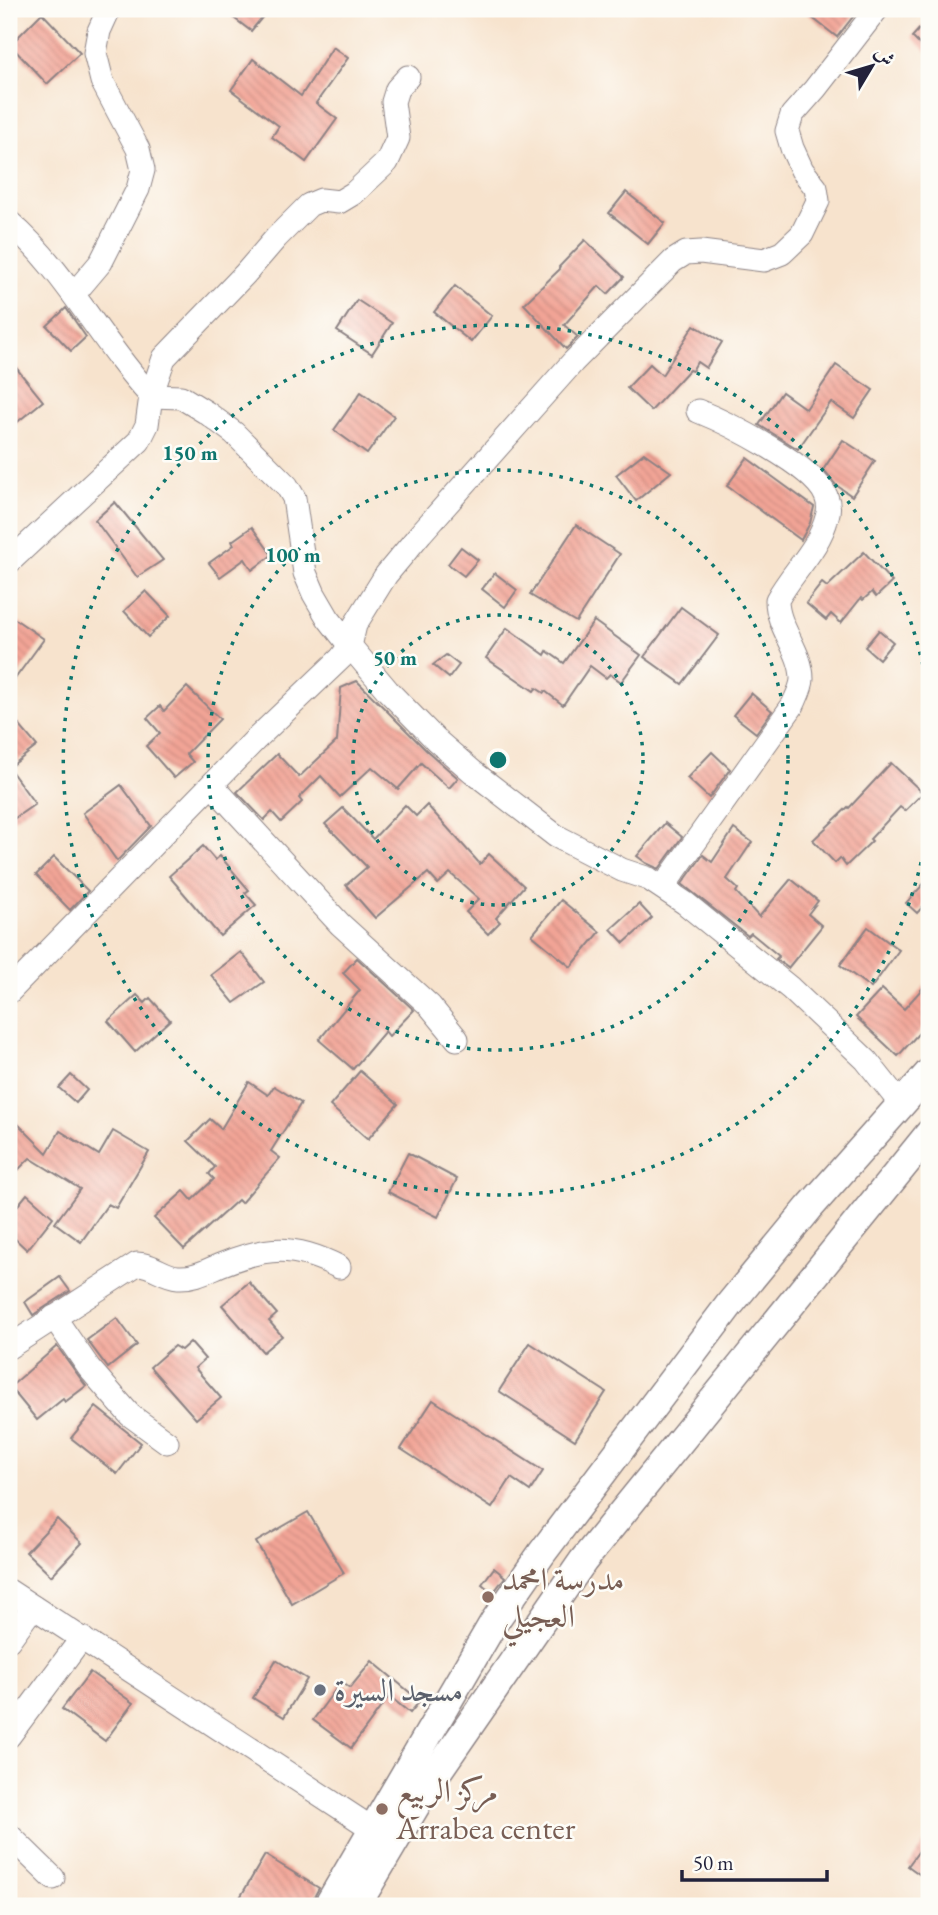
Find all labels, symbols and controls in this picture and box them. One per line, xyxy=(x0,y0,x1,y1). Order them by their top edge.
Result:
north arrow xyxy=(836,32,906,102)
text: ش xyxy=(869,41,901,71)
text: 150 m xyxy=(162,439,218,466)
text: 100 m xyxy=(265,541,321,568)
text: 50 m xyxy=(373,644,417,671)
centre of rings xyxy=(486,748,510,772)
place label: مدرسة امحمد العجيلي xyxy=(502,1558,624,1647)
marker: مدرسة امحمد العجيلي xyxy=(480,1589,496,1605)
place label: مسجد السيرة xyxy=(334,1669,463,1711)
marker: مسجد السيرة xyxy=(312,1682,328,1698)
place label: مركز الربيع Arrabea center xyxy=(395,1770,576,1849)
marker: مركز الربيع Arrabea center xyxy=(374,1801,390,1817)
scale bar xyxy=(682,1838,828,1882)
text: 50 m xyxy=(693,1849,734,1876)

